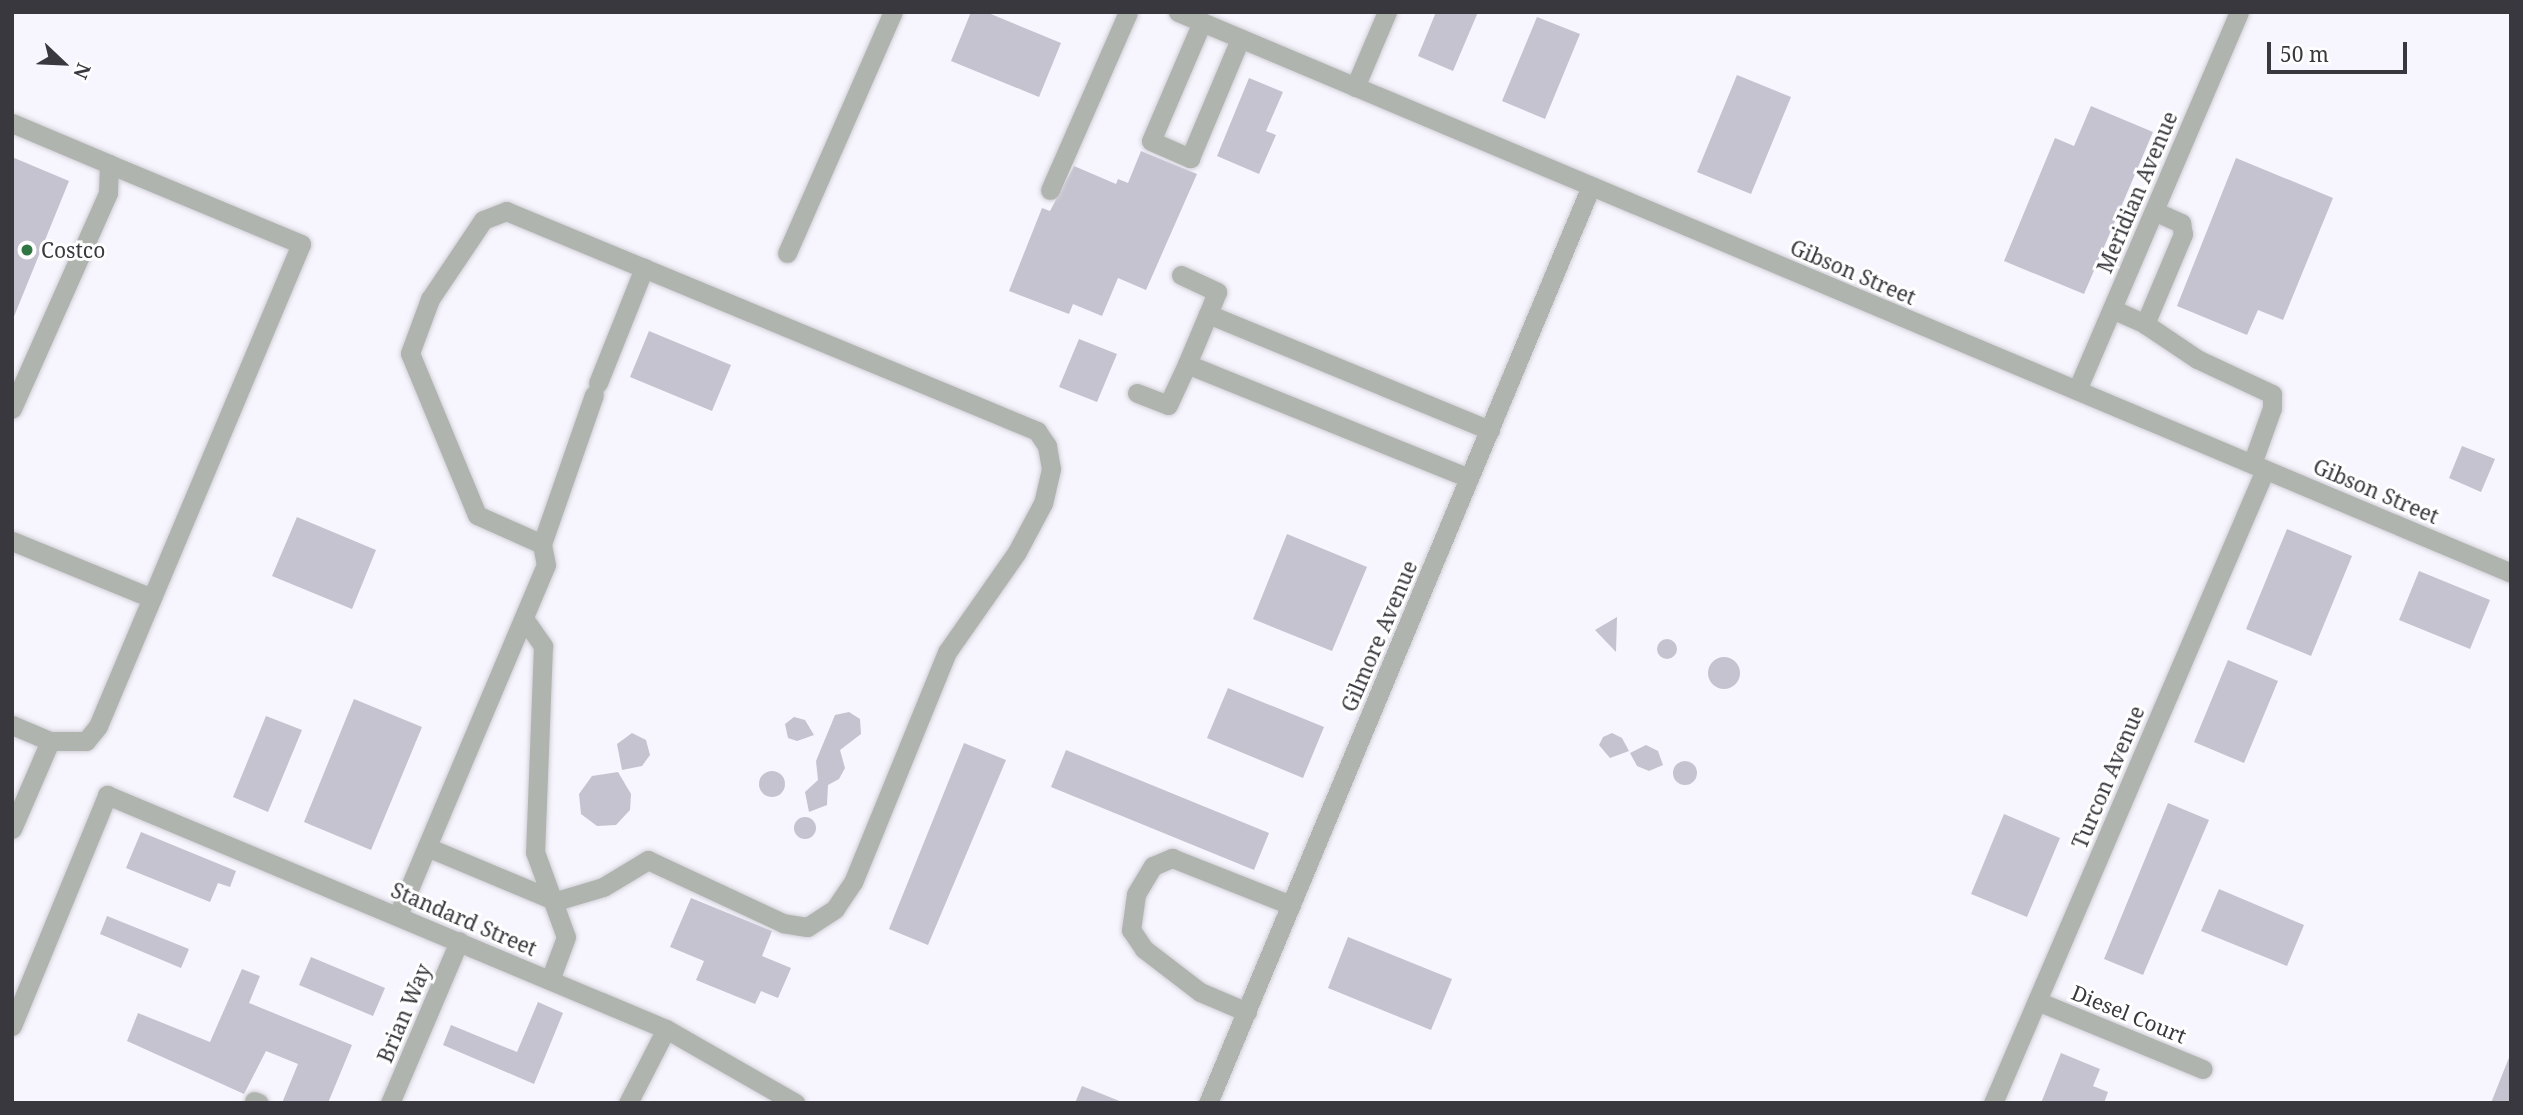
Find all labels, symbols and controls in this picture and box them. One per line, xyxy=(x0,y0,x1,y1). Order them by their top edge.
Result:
north arrow xyxy=(28,28,98,98)
scale bar xyxy=(2271,28,2411,72)
text: 50 m xyxy=(2280,40,2329,68)
text: N xyxy=(67,59,97,83)
street label: Meridian Avenue xyxy=(2092,107,2182,277)
street label: Gibson Street xyxy=(1787,234,1919,310)
place label: Costco xyxy=(41,237,105,263)
marker: Costco xyxy=(19,242,35,258)
street label: Gibson Street xyxy=(2310,453,2442,529)
street label: Gilmore Avenue xyxy=(1336,557,1422,715)
street label: Turcon Avenue xyxy=(2067,702,2149,852)
street label: Standard Street xyxy=(387,877,541,961)
street label: Brian Way xyxy=(372,960,436,1066)
street label: Diesel Court xyxy=(2068,980,2190,1048)

